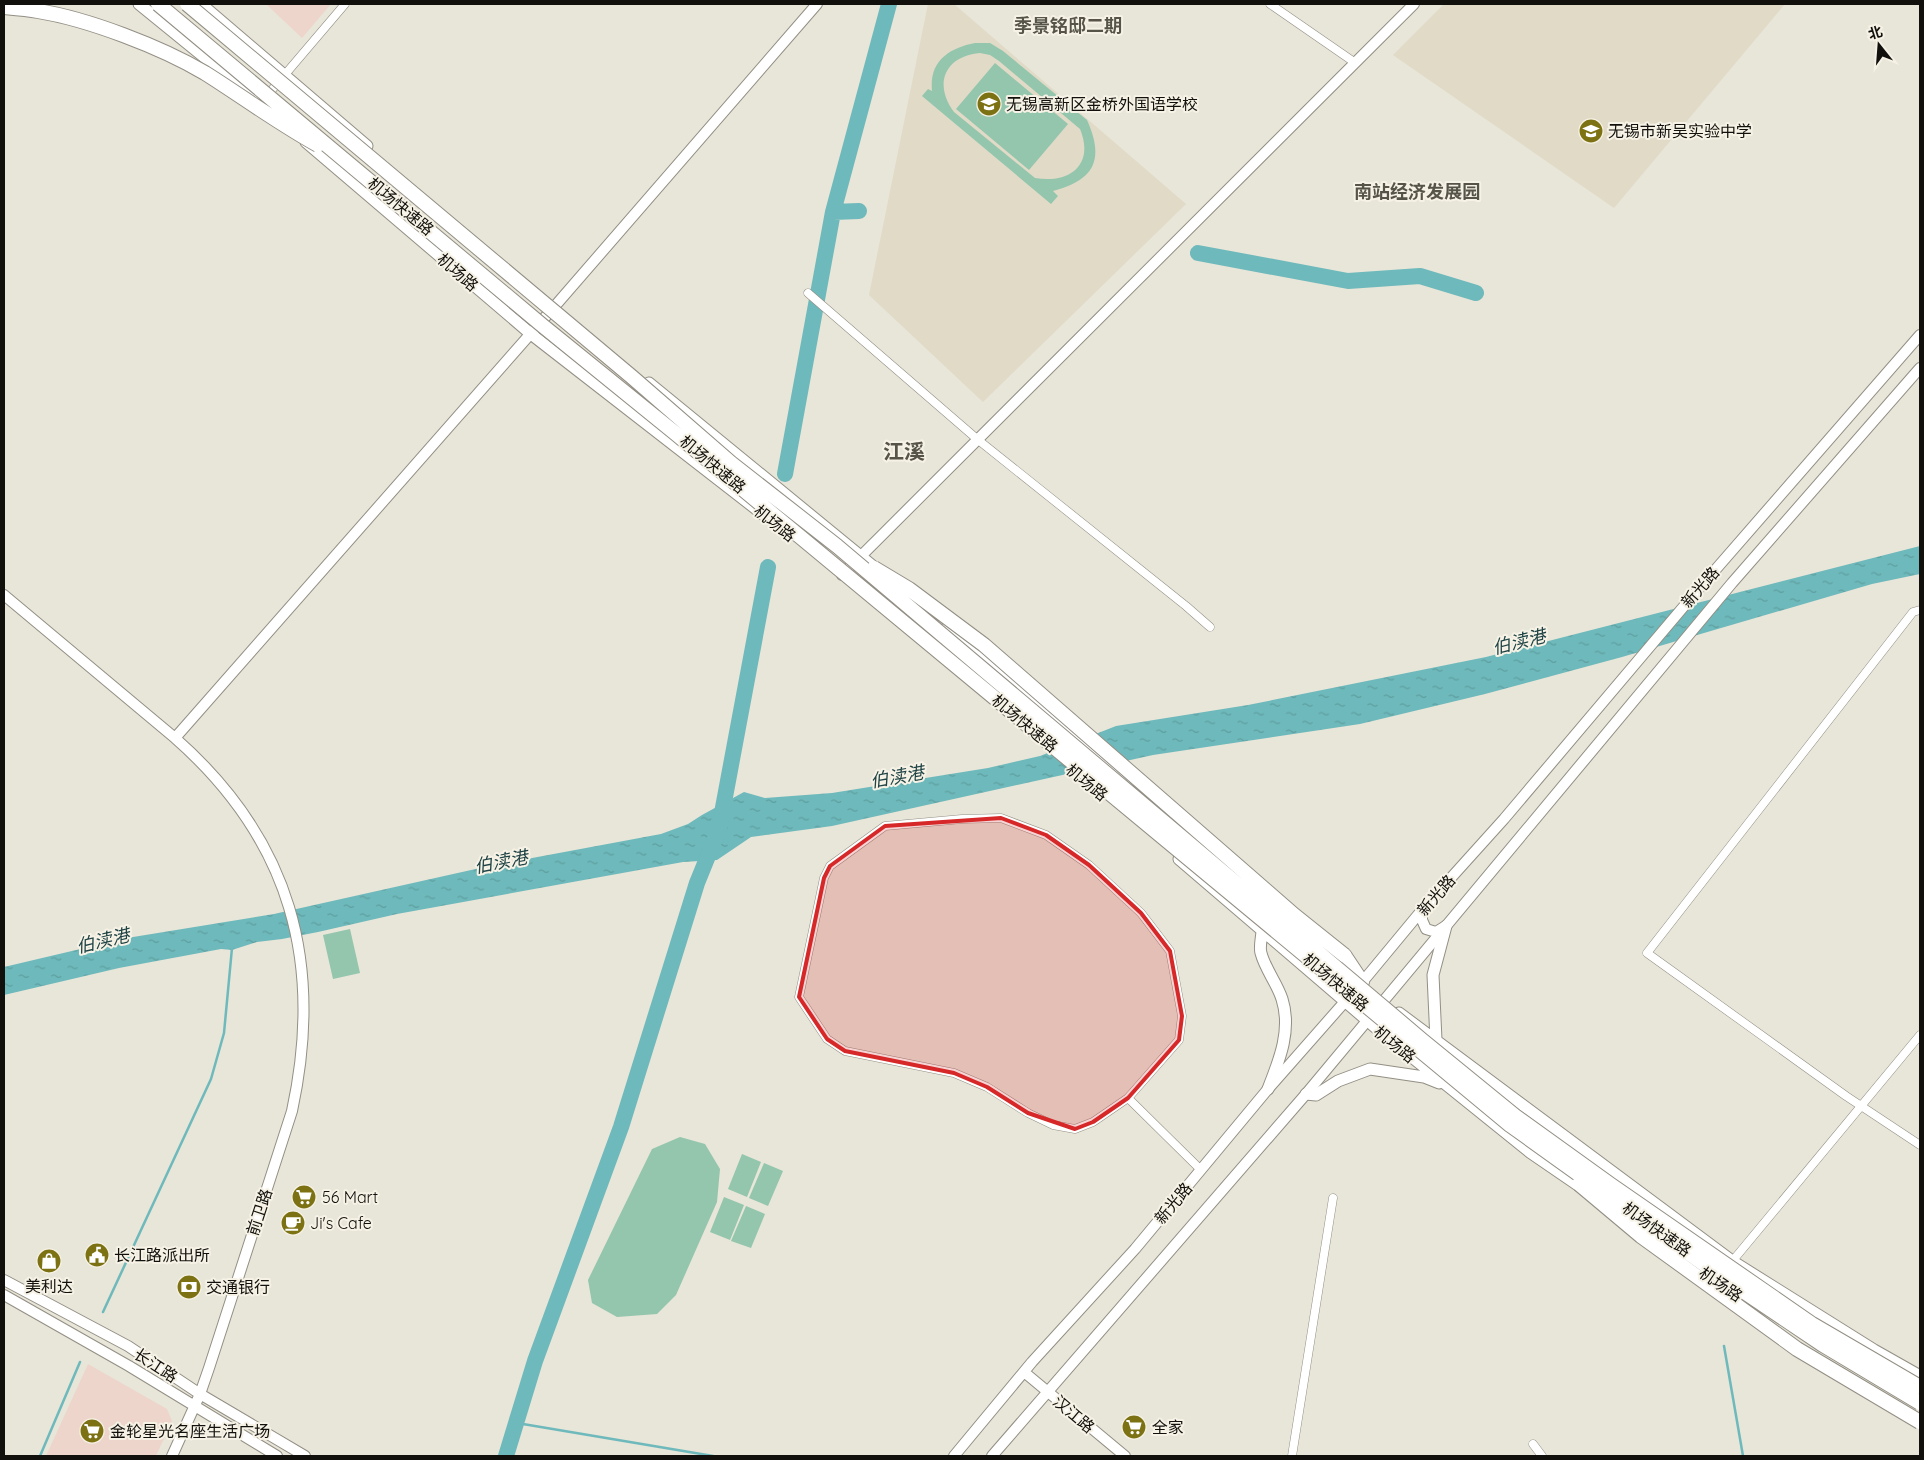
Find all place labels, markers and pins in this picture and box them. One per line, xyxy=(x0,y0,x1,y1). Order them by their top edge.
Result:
school or university icon: 无锡高新区金桥外国语学校 xyxy=(976,91,1002,117)
place label: 无锡高新区金桥外国语学校 xyxy=(1006,94,1198,114)
school or university icon: 无锡市新吴实验中学 xyxy=(1578,118,1604,144)
place label: 无锡市新吴实验中学 xyxy=(1608,121,1752,141)
supermarket icon: 56 Mart xyxy=(291,1184,317,1210)
place label: 56 Mart xyxy=(322,1187,378,1207)
cafe icon: Ji's Cafe xyxy=(280,1210,306,1236)
place label: Ji's Cafe xyxy=(310,1213,372,1233)
public building icon: 长江路派出所 xyxy=(84,1242,110,1268)
place label: 长江路派出所 xyxy=(114,1245,210,1265)
shop icon: 美利达 xyxy=(36,1248,62,1274)
bank icon: 交通银行 xyxy=(176,1274,202,1300)
place label: 美利达 xyxy=(25,1276,73,1296)
place label: 交通银行 xyxy=(206,1277,270,1297)
supermarket icon: 全家 xyxy=(1121,1414,1147,1440)
place label: 全家 xyxy=(1152,1417,1184,1437)
supermarket icon: 金轮星光名座生活广场 xyxy=(79,1418,105,1444)
place label: 金轮星光名座生活广场 xyxy=(110,1421,270,1441)

